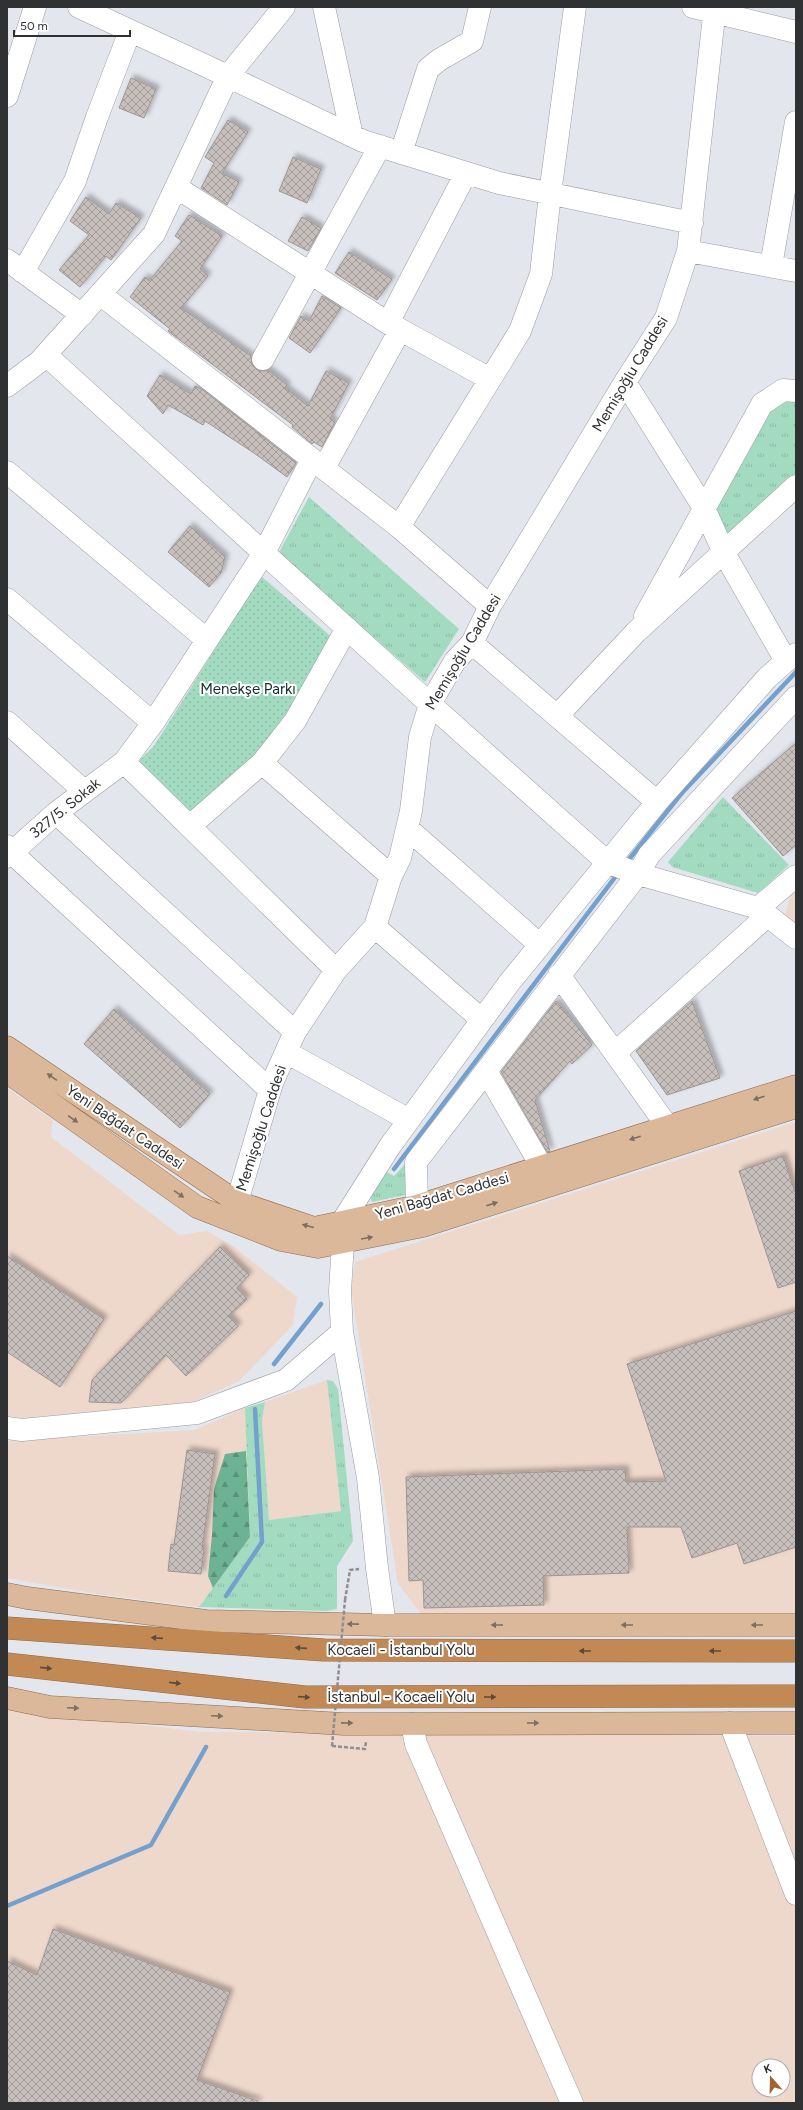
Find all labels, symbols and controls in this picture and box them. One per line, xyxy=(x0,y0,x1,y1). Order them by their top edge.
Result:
scale bar xyxy=(14,12,130,38)
text: 50 m xyxy=(20,19,48,33)
street label: Memişoğlu Caddesi xyxy=(588,313,672,435)
street label: Memişoğlu Caddesi xyxy=(421,591,505,713)
park label: Menekşe Parkı xyxy=(200,680,296,698)
street label: 327/5. Sokak xyxy=(26,774,105,842)
street label: Memişoğlu Caddesi xyxy=(232,1063,290,1193)
one-way arrow xyxy=(47,1073,57,1081)
street label: Yeni Bağdat Caddesi xyxy=(63,1081,187,1173)
one-way arrow xyxy=(753,1095,765,1101)
one-way arrow xyxy=(68,1115,78,1123)
one-way arrow xyxy=(629,1135,641,1141)
street label: Yeni Bağdat Caddesi xyxy=(373,1168,511,1224)
one-way arrow xyxy=(174,1190,184,1198)
one-way arrow xyxy=(487,1201,499,1207)
one-way arrow xyxy=(302,1222,314,1228)
one-way arrow xyxy=(361,1235,373,1241)
one-way arrow xyxy=(346,1621,359,1627)
one-way arrow xyxy=(490,1622,503,1628)
one-way arrow xyxy=(620,1622,633,1628)
one-way arrow xyxy=(750,1622,763,1628)
one-way arrow xyxy=(151,1635,163,1642)
street label: Kocaeli - İstanbul Yolu xyxy=(327,1641,475,1659)
one-way arrow xyxy=(295,1645,307,1652)
one-way arrow xyxy=(578,1648,591,1654)
one-way arrow xyxy=(708,1648,721,1654)
one-way arrow xyxy=(40,1665,52,1672)
one-way arrow xyxy=(169,1680,181,1686)
street label: İstanbul - Kocaeli Yolu xyxy=(327,1688,475,1706)
one-way arrow xyxy=(298,1693,310,1700)
one-way arrow xyxy=(484,1694,497,1700)
one-way arrow xyxy=(67,1704,79,1711)
one-way arrow xyxy=(211,1713,223,1720)
one-way arrow xyxy=(341,1720,353,1727)
one-way arrow xyxy=(527,1720,539,1727)
north arrow xyxy=(751,2058,791,2098)
text: K xyxy=(762,2061,774,2076)

